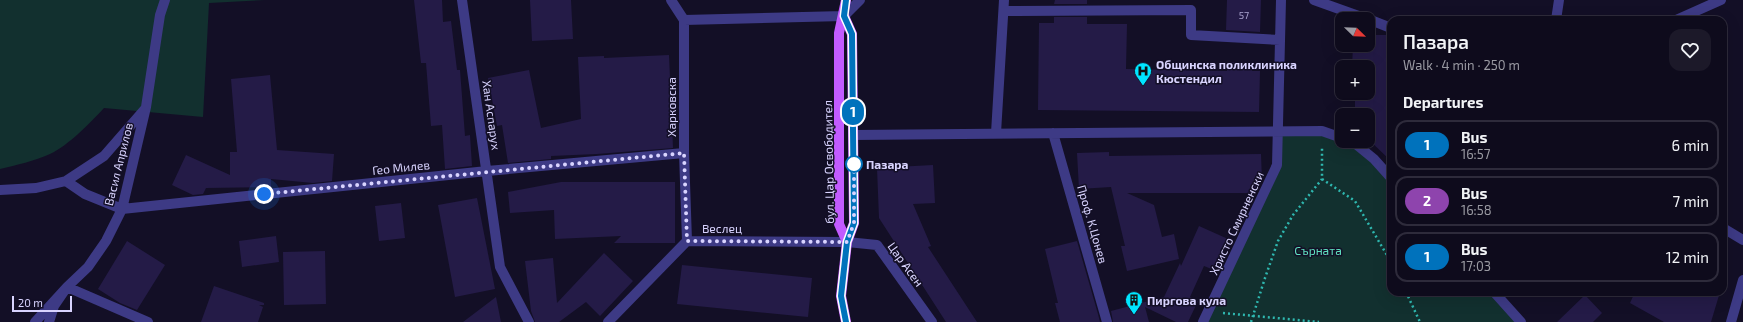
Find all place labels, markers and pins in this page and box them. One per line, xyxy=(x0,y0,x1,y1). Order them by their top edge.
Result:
place label: Общинска поликлиника Кюстендил xyxy=(1156,57,1297,85)
hospital icon: Общинска поликлиника Кюстендил xyxy=(1133,61,1153,86)
marker: Пазара xyxy=(845,155,863,173)
place label: Пазара xyxy=(866,157,909,171)
building icon: Пиргова кула xyxy=(1124,290,1144,315)
place label: Пиргова кула xyxy=(1147,293,1226,307)

